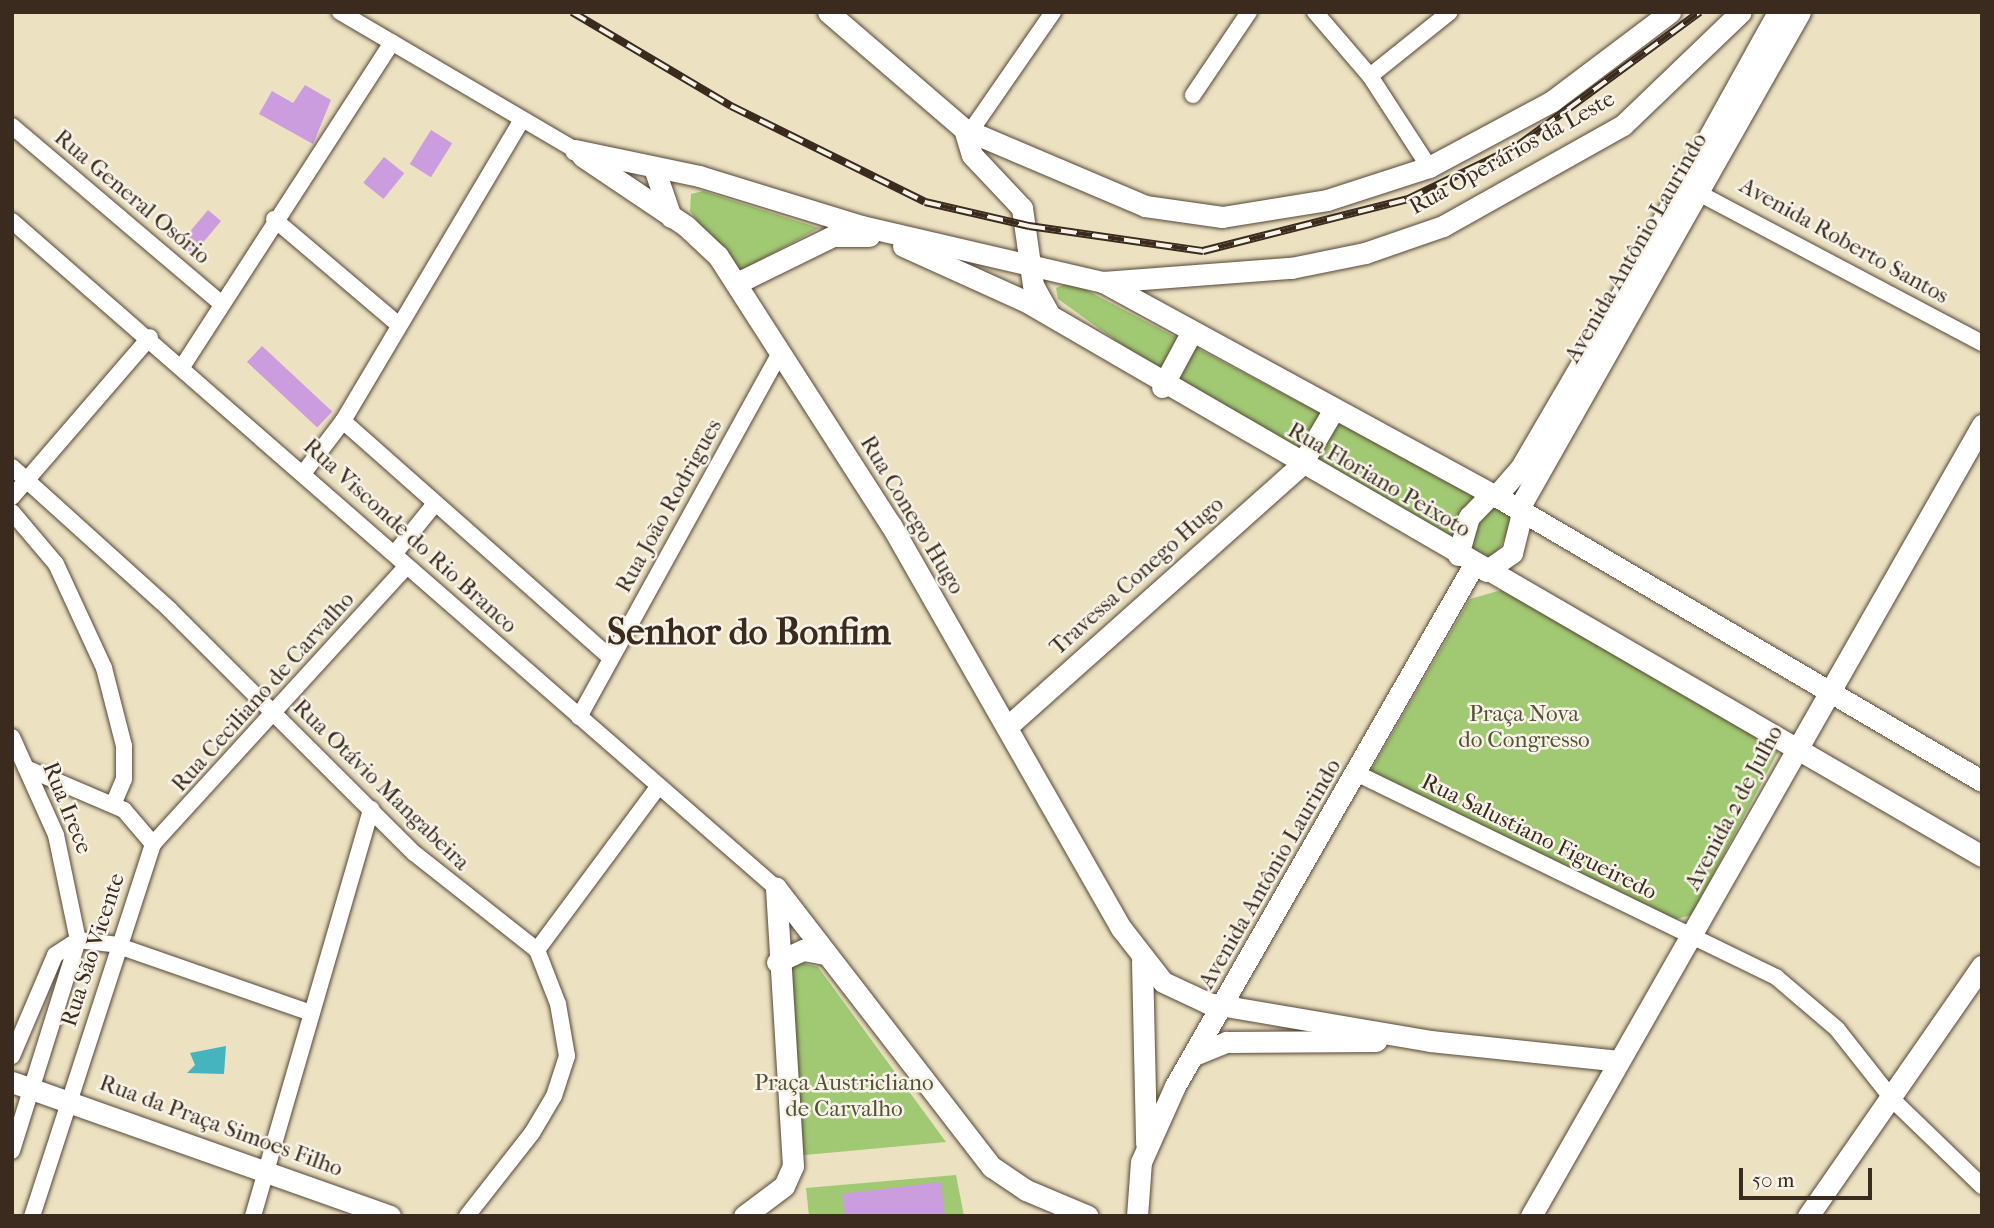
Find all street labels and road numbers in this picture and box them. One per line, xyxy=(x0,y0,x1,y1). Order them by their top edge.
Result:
street label: Rua Operários da Leste xyxy=(1404,85,1620,221)
street label: Rua General Osório xyxy=(48,124,216,270)
street label: Avenida Antônio Laurindo xyxy=(1559,128,1713,368)
street label: Avenida Roberto Santos xyxy=(1735,172,1953,310)
street label: Rua João Rodrigues xyxy=(610,414,728,598)
street label: Rua Floriano Peixoto xyxy=(1283,416,1475,544)
street label: Rua Conego Hugo xyxy=(854,431,970,599)
street label: Rua Visconde do Rio Branco xyxy=(297,433,523,639)
street label: Travessa Conego Hugo xyxy=(1044,491,1230,661)
street label: Rua Ceciliano de Carvalho xyxy=(166,586,360,798)
street label: Rua Otávio Mangabeira xyxy=(287,693,475,877)
street label: Avenida 2 de Julho xyxy=(1679,721,1789,895)
street label: Avenida Antônio Laurindo xyxy=(1193,754,1347,994)
street label: Rua Irece xyxy=(36,758,98,858)
street label: Rua Salustiano Figueiredo xyxy=(1417,768,1661,906)
street label: Rua São Vicente xyxy=(55,870,131,1030)
street label: Rua da Praça Simoes Filho xyxy=(96,1069,346,1183)

